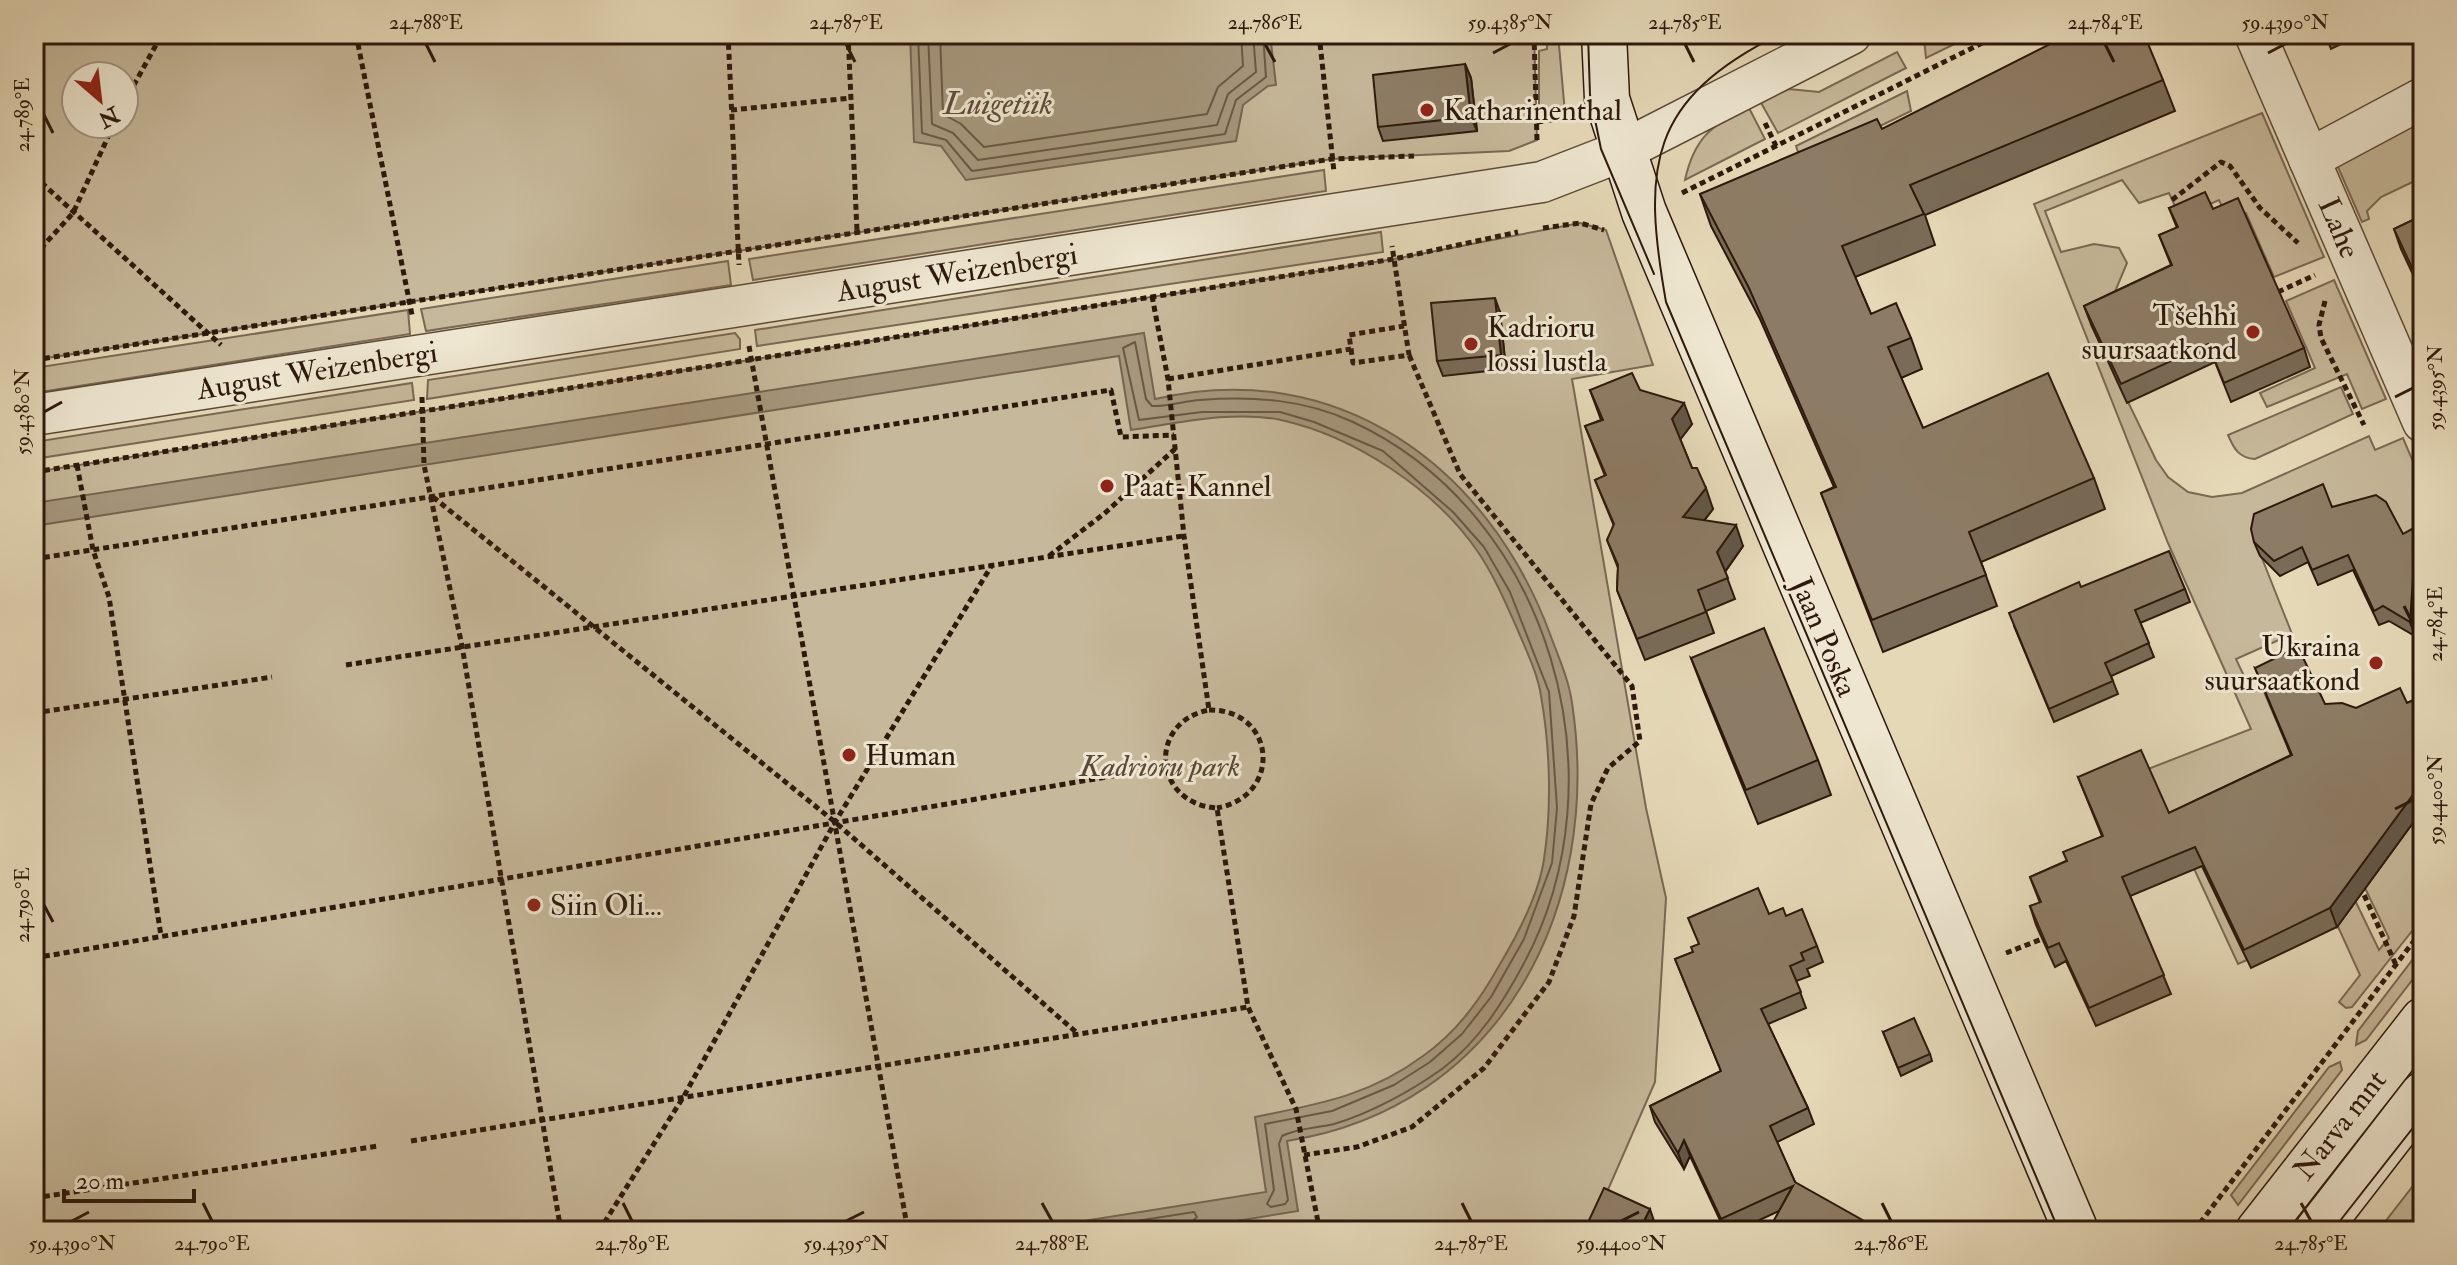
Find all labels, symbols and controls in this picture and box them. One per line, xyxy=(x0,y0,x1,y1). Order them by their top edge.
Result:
text: 24.788°E xyxy=(389,10,463,35)
text: 24.787°E xyxy=(809,10,883,35)
text: 24.786°E xyxy=(1228,10,1302,35)
text: 59.4385°N xyxy=(1468,10,1552,35)
text: 24.785°E xyxy=(1648,10,1722,35)
text: 24.784°E xyxy=(2067,10,2143,35)
text: 59.4390°N xyxy=(2241,10,2329,35)
north arrow xyxy=(60,60,140,140)
text: 24.789°E xyxy=(10,78,35,152)
water label: Luigetiik xyxy=(941,84,1053,124)
place label: Katharinenthal xyxy=(1443,92,1622,129)
text: N xyxy=(93,99,125,134)
marker: Katharinenthal xyxy=(1418,101,1436,119)
street label: Lahe xyxy=(2310,192,2368,264)
street label: August Weizenbergi xyxy=(833,236,1080,310)
place label: Tšehhi suursaatkond xyxy=(2081,297,2237,368)
place label: Kadrioru lossi lustla xyxy=(1487,309,1608,380)
marker: Tšehhi suursaatkond xyxy=(2244,323,2262,341)
street label: August Weizenbergi xyxy=(193,334,440,408)
marker: Kadrioru lossi lustla xyxy=(1462,335,1480,353)
text: 59.4395°N xyxy=(2423,345,2448,431)
text: 59.4380°N xyxy=(10,369,35,455)
place label: Paat-Kannel xyxy=(1123,468,1272,505)
marker: Paat-Kannel xyxy=(1098,477,1116,495)
street label: Jaan Poska xyxy=(1782,571,1866,703)
text: 24.784°E xyxy=(2423,586,2448,662)
place label: Ukraina suursaatkond xyxy=(2204,628,2361,699)
marker: Ukraina suursaatkond xyxy=(2367,654,2385,672)
place label: Human xyxy=(865,737,956,774)
marker: Human xyxy=(840,746,858,764)
park label: Kadrioru park xyxy=(1078,748,1240,785)
text: 59.4400°N xyxy=(2423,755,2448,845)
text: 24.790°E xyxy=(10,867,35,943)
place label: Siin Oli... xyxy=(550,887,662,924)
marker: Siin Oli... xyxy=(525,896,543,914)
street label: Narva mnt xyxy=(2286,1062,2395,1187)
scale bar xyxy=(64,1153,194,1203)
text: 20 m xyxy=(76,1166,125,1197)
text: 59.4390°N xyxy=(28,1231,116,1256)
text: 24.790°E xyxy=(174,1231,250,1256)
text: 24.789°E xyxy=(595,1231,669,1256)
text: 59.4395°N xyxy=(803,1231,889,1256)
text: 24.788°E xyxy=(1015,1231,1089,1256)
text: 24.787°E xyxy=(1434,1231,1508,1256)
text: 59.4400°N xyxy=(1576,1231,1666,1256)
text: 24.786°E xyxy=(1854,1231,1928,1256)
text: 24.785°E xyxy=(2274,1231,2348,1256)

